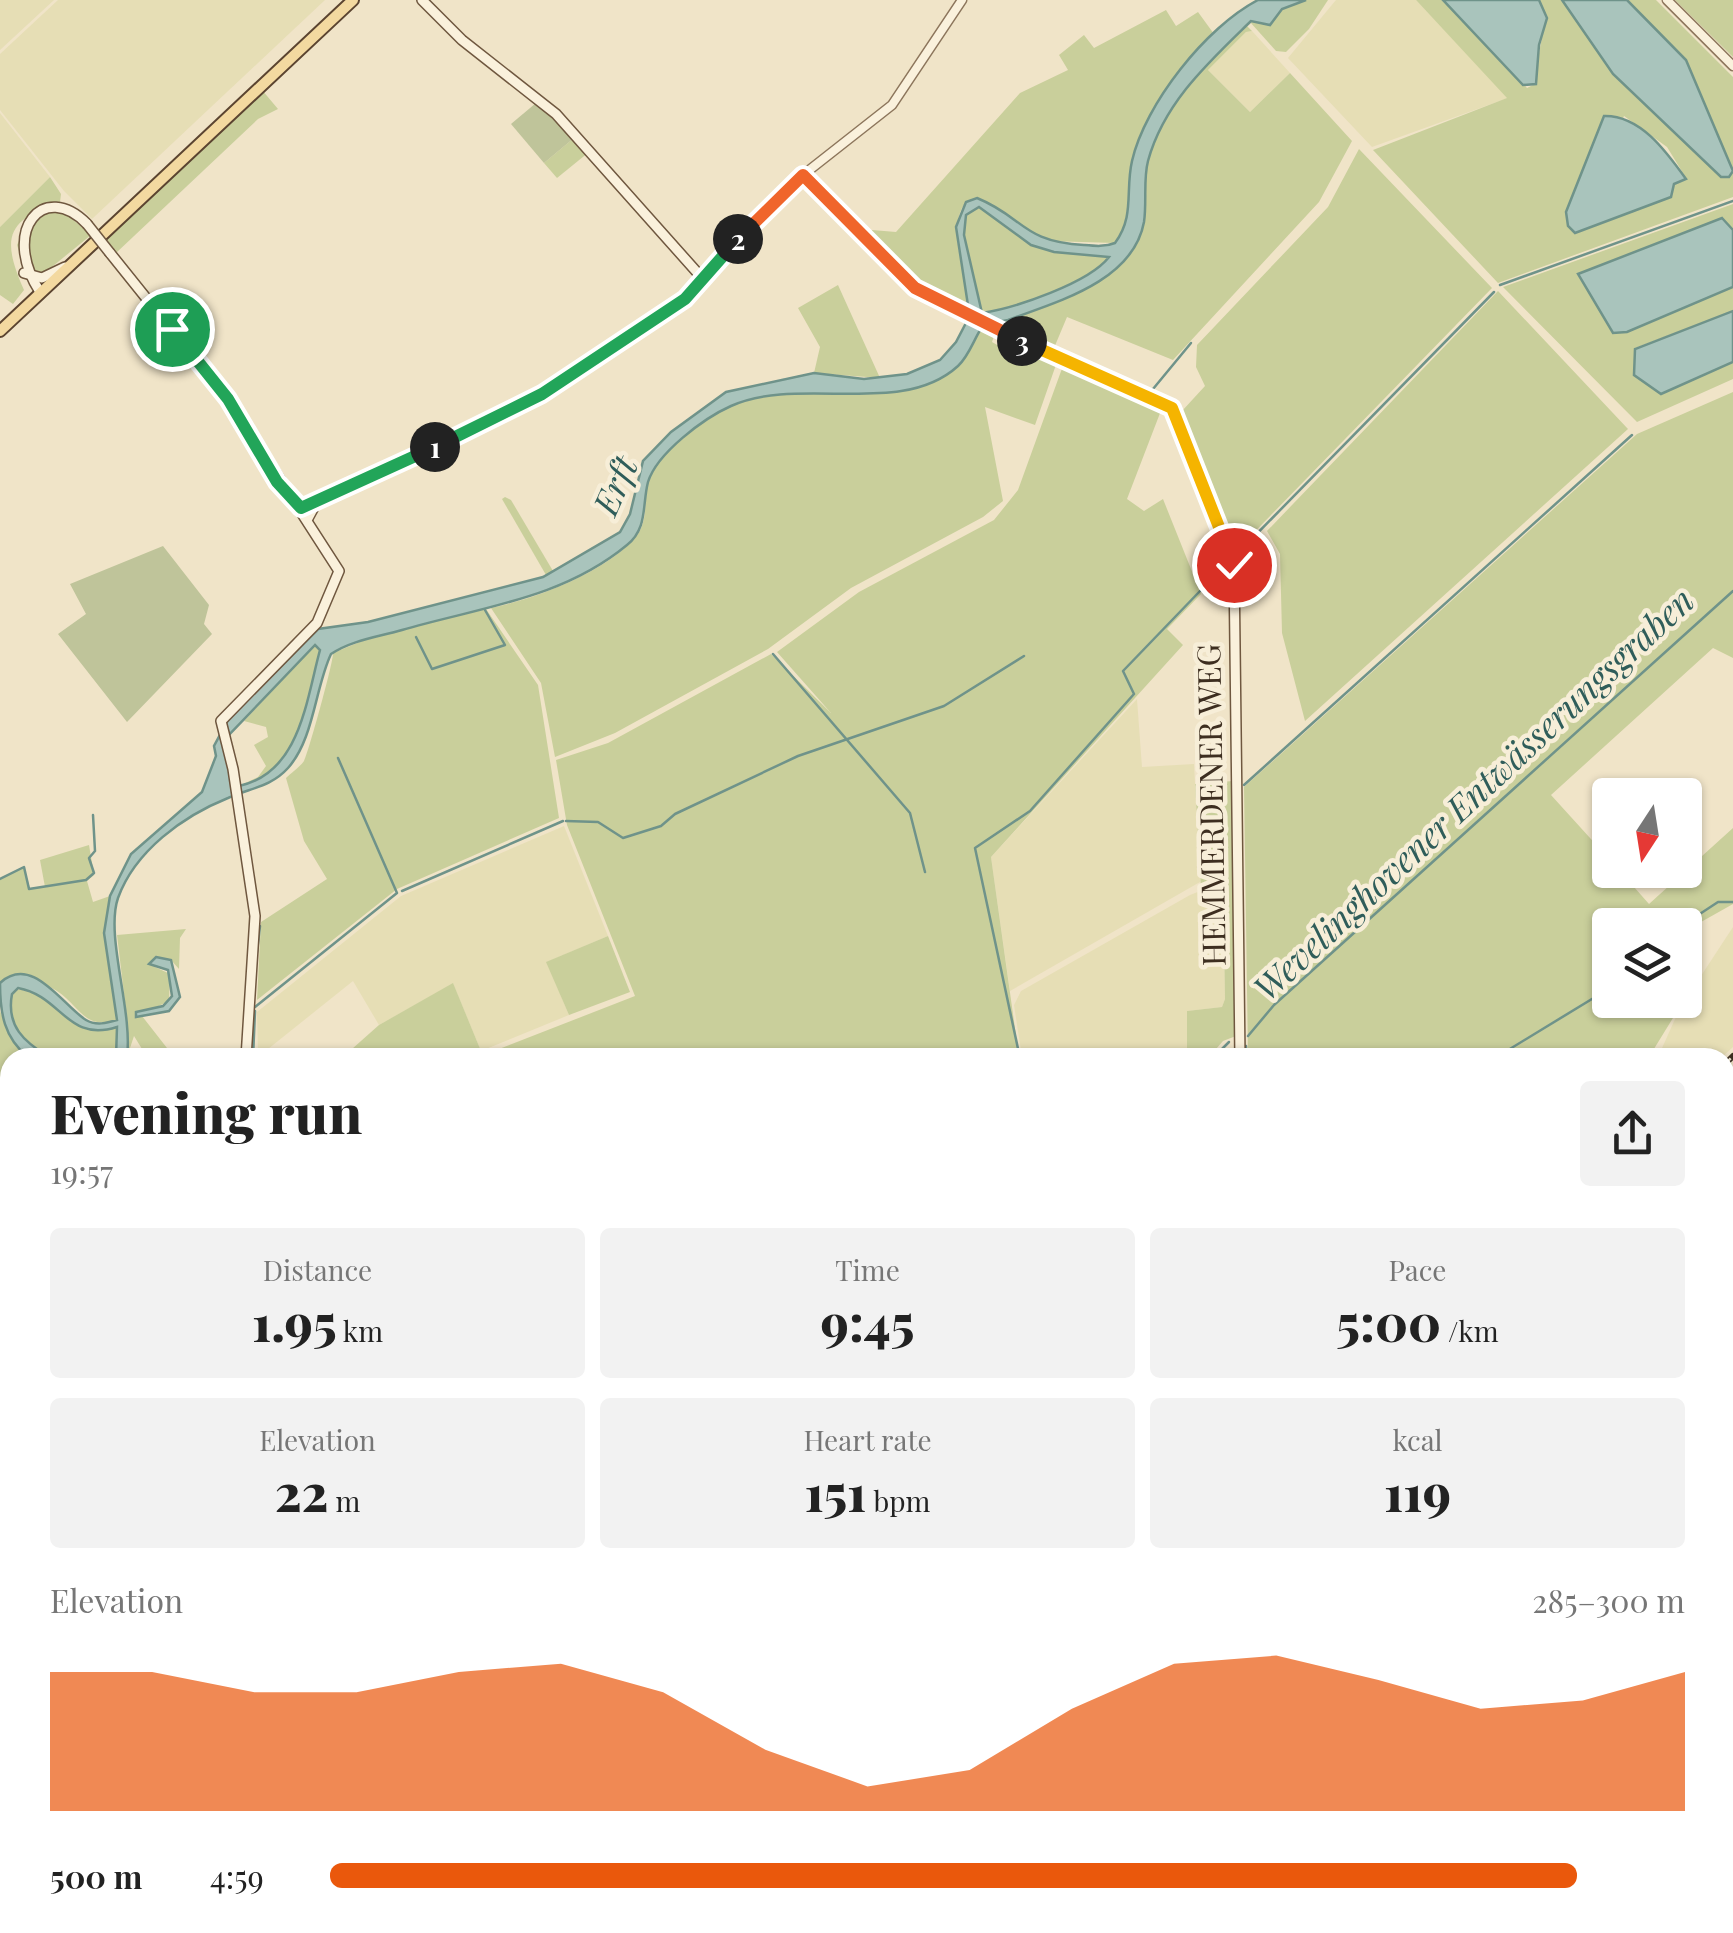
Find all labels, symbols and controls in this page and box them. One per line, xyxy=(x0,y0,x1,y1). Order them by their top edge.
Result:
pin: 2 xyxy=(713,214,763,264)
text: 2 xyxy=(731,220,745,257)
pin xyxy=(130,287,215,372)
icon: arrive xyxy=(145,302,200,357)
pin: 3 xyxy=(997,316,1047,366)
text: 3 xyxy=(1015,322,1029,359)
pin: 1 xyxy=(410,422,460,472)
text: 1 xyxy=(430,428,440,465)
water label: Erft xyxy=(579,446,648,523)
pin xyxy=(1192,523,1277,608)
icon: check xyxy=(1207,538,1262,593)
water label: Wevelinghovener Entwässerungsgraben xyxy=(1242,576,1703,1010)
street label: HEMMERDENER WEG xyxy=(1185,644,1234,967)
north arrow xyxy=(1592,778,1702,888)
map controls xyxy=(1592,778,1702,1018)
button: layers xyxy=(1592,908,1702,1018)
text: Evening run xyxy=(50,1074,362,1148)
button: share xyxy=(1580,1081,1685,1186)
text: 19:57 xyxy=(50,1149,113,1192)
text: Distance xyxy=(263,1251,372,1288)
text: Time xyxy=(835,1251,900,1288)
text: Pace xyxy=(1389,1251,1446,1288)
text: 1.95 xyxy=(252,1288,337,1355)
text: 9:45 xyxy=(821,1288,914,1355)
text: 5:00 xyxy=(1336,1288,1441,1355)
text: km xyxy=(337,1312,383,1349)
text: /km xyxy=(1441,1312,1499,1349)
text: Elevation xyxy=(259,1421,376,1458)
text: Heart rate xyxy=(803,1421,932,1458)
text: kcal xyxy=(1392,1421,1443,1458)
text: 22 xyxy=(275,1458,328,1525)
text: 151 xyxy=(805,1458,867,1525)
text: 119 xyxy=(1384,1458,1451,1525)
text: m xyxy=(328,1482,360,1519)
text: bpm xyxy=(867,1482,930,1519)
text: Elevation xyxy=(50,1578,183,1621)
text: 285–300 m xyxy=(1532,1578,1685,1621)
text: 500 m xyxy=(50,1854,142,1897)
text: 4:59 xyxy=(210,1854,264,1897)

